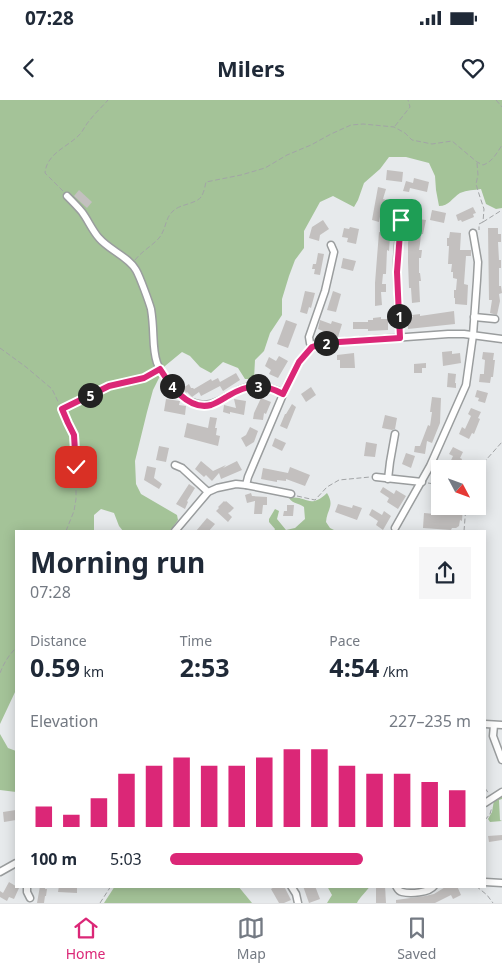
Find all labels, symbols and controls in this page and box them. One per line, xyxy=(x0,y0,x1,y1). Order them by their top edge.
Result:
text: 07:28 xyxy=(25,5,74,31)
text: Milers xyxy=(217,53,285,83)
icon: back xyxy=(15,54,43,82)
icon: heart xyxy=(459,54,487,82)
pin xyxy=(380,199,422,241)
icon: arrive xyxy=(387,206,415,234)
pin: 1 xyxy=(386,304,412,328)
text: 1 xyxy=(395,307,404,326)
pin: 2 xyxy=(314,330,338,356)
text: 2 xyxy=(322,334,331,353)
pin: 4 xyxy=(160,374,184,398)
pin: 3 xyxy=(246,374,270,398)
text: 4 xyxy=(168,377,177,396)
text: 3 xyxy=(254,377,263,396)
pin: 5 xyxy=(78,382,102,408)
text: 5 xyxy=(86,386,95,405)
pin xyxy=(55,446,97,488)
icon: check xyxy=(62,453,90,481)
north arrow xyxy=(431,460,486,515)
map controls xyxy=(431,460,486,515)
text: Morning run xyxy=(30,543,205,581)
button: share xyxy=(419,547,471,599)
text: 07:28 xyxy=(30,581,71,603)
text: Distance xyxy=(30,631,87,650)
text: Time xyxy=(180,631,212,650)
text: Pace xyxy=(329,631,360,650)
text: 0.59 xyxy=(30,650,80,684)
text: 2:53 xyxy=(180,650,230,684)
text: 4:54 xyxy=(329,650,379,684)
text: km xyxy=(80,662,104,681)
text: /km xyxy=(379,662,409,681)
text: Elevation xyxy=(30,710,98,732)
text: 227–235 m xyxy=(389,710,471,732)
text: 100 m xyxy=(30,848,77,870)
text: 5:03 xyxy=(110,848,142,870)
tab: Home xyxy=(66,914,105,963)
tab: Map xyxy=(237,914,266,963)
tab: Saved xyxy=(397,914,436,963)

